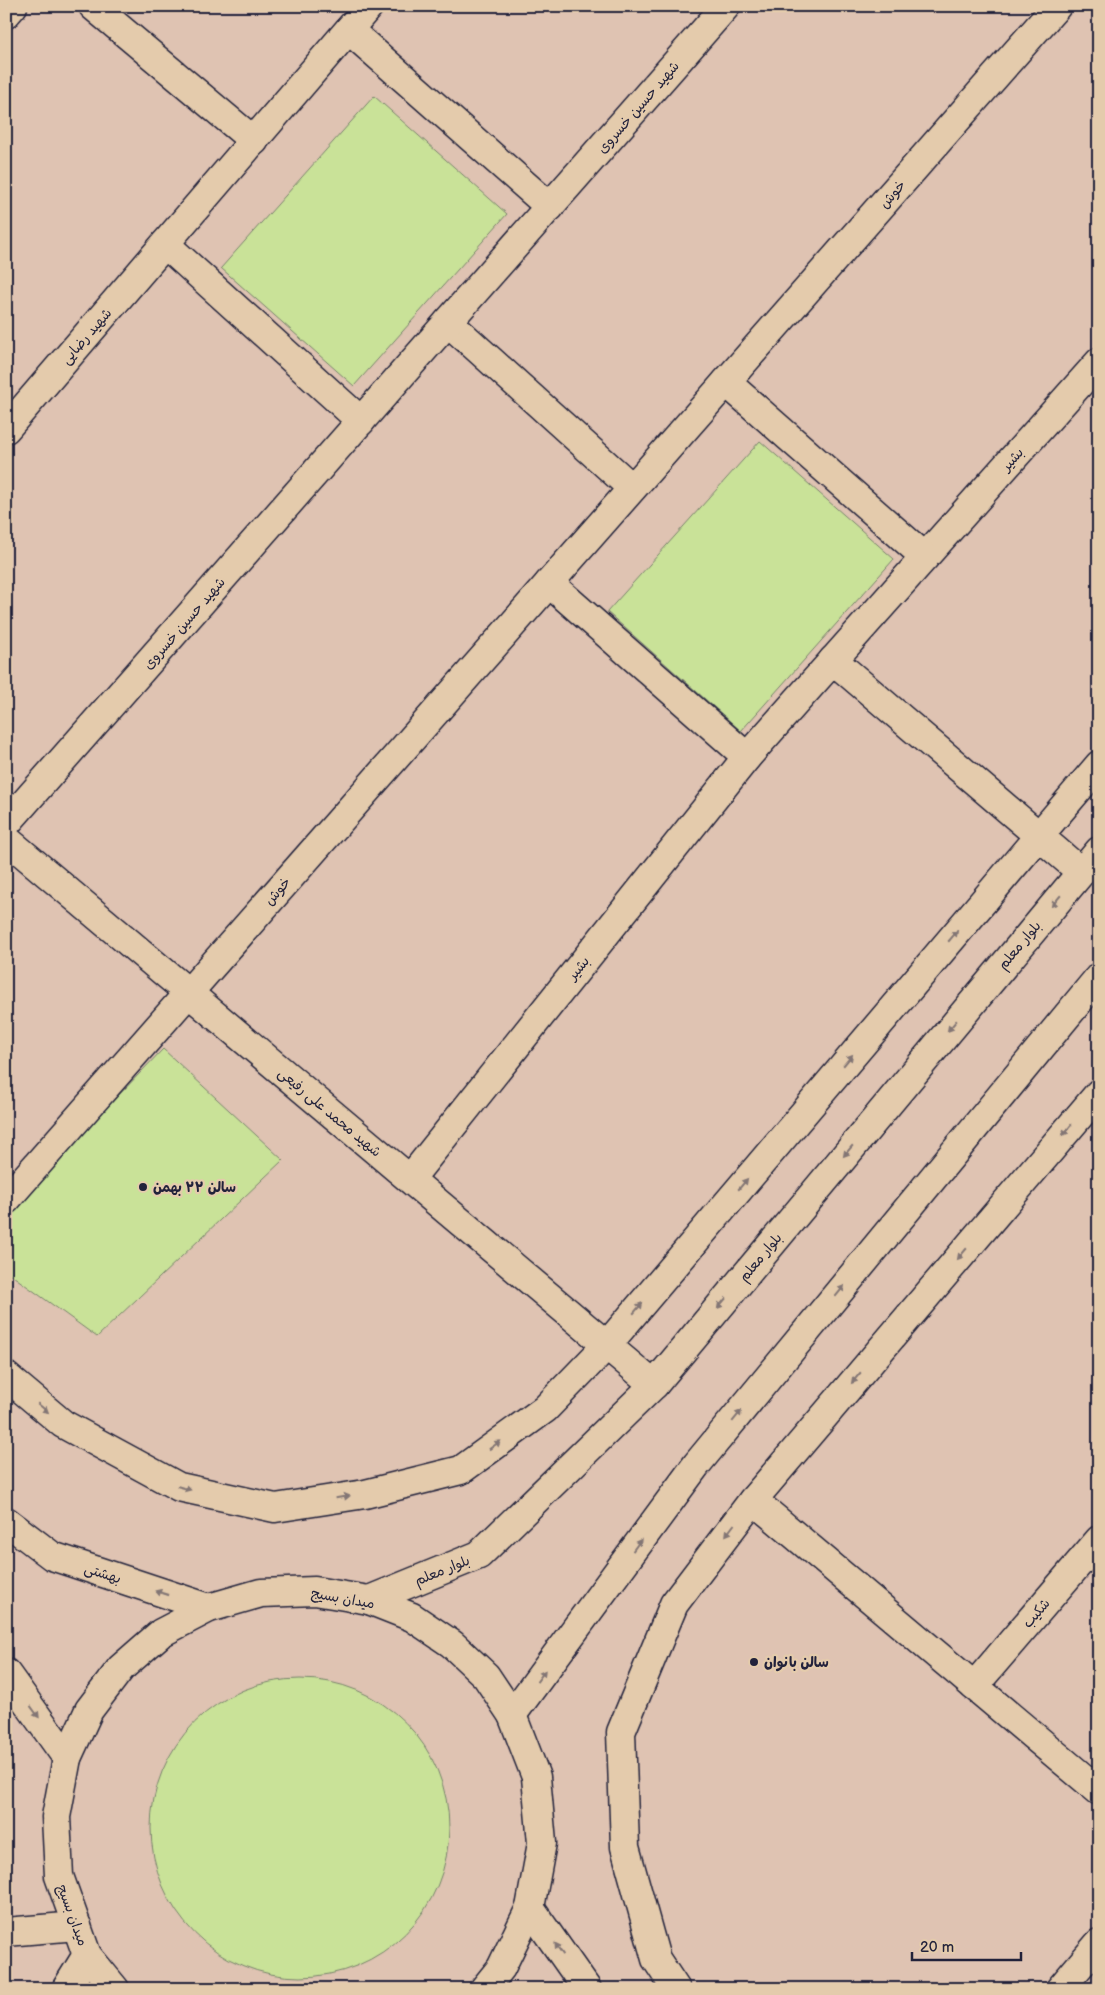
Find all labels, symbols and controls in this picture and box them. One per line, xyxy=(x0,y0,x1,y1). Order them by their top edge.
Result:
street label: شهید حسین خسروی xyxy=(594,58,683,157)
street label: خوش xyxy=(876,177,909,212)
street label: شهید رضایی xyxy=(57,305,115,368)
street label: بشیر xyxy=(997,444,1027,475)
street label: شهید حسین خسروی xyxy=(140,574,229,673)
street label: خوش xyxy=(261,874,294,909)
one-way arrow xyxy=(1050,894,1061,907)
street label: بلوار معلم xyxy=(994,918,1046,974)
one-way arrow xyxy=(947,930,959,942)
street label: بشیر xyxy=(563,953,593,984)
one-way arrow xyxy=(946,1019,957,1032)
one-way arrow xyxy=(842,1054,854,1066)
street label: شهید محمد علی رفیعی xyxy=(275,1064,385,1161)
one-way arrow xyxy=(1061,1124,1073,1136)
one-way arrow xyxy=(843,1144,854,1157)
one-way arrow xyxy=(738,1177,749,1190)
place label: سالن ۲۲ بهمن xyxy=(153,1179,236,1196)
marker: سالن ۲۲ بهمن xyxy=(137,1181,149,1193)
street label: بلوار معلم xyxy=(735,1230,787,1286)
one-way arrow xyxy=(956,1248,967,1261)
one-way arrow xyxy=(834,1285,845,1297)
one-way arrow xyxy=(717,1296,728,1309)
one-way arrow xyxy=(633,1302,644,1315)
one-way arrow xyxy=(851,1371,862,1384)
one-way arrow xyxy=(37,1402,50,1413)
one-way arrow xyxy=(731,1410,742,1423)
one-way arrow xyxy=(488,1440,502,1450)
one-way arrow xyxy=(177,1484,192,1492)
one-way arrow xyxy=(336,1493,352,1501)
one-way arrow xyxy=(725,1523,735,1537)
one-way arrow xyxy=(632,1538,642,1551)
street label: بلوار معلم xyxy=(412,1552,473,1591)
street label: بهشتی xyxy=(82,1560,123,1587)
street label: میدان بسیج xyxy=(310,1585,376,1613)
one-way arrow xyxy=(155,1588,170,1596)
street label: شکیب xyxy=(1019,1595,1054,1631)
place label: سالن بانوان xyxy=(764,1654,829,1672)
marker: سالن بانوان xyxy=(748,1656,760,1668)
one-way arrow xyxy=(536,1669,546,1683)
one-way arrow xyxy=(30,1706,40,1719)
street label: میدان بسیج xyxy=(53,1882,91,1949)
scale bar xyxy=(912,1930,1021,1962)
text: 20 m xyxy=(920,1938,954,1957)
one-way arrow xyxy=(554,1942,564,1956)

